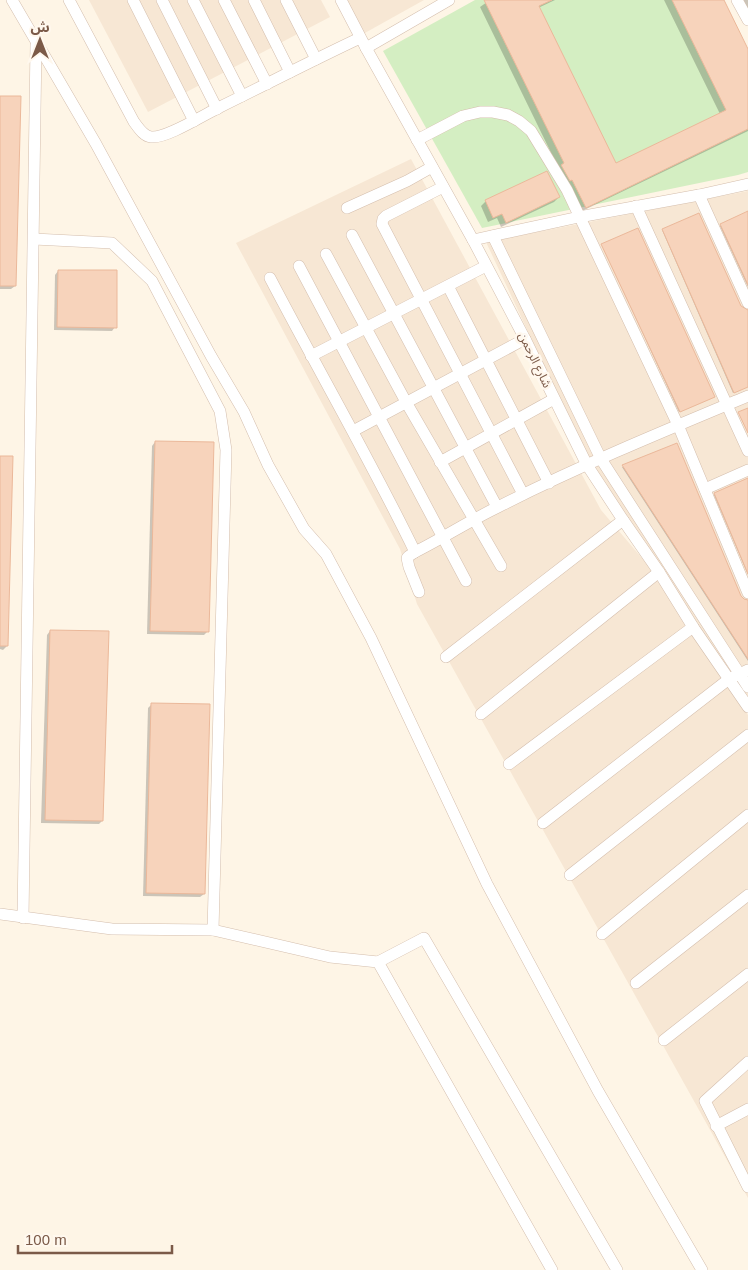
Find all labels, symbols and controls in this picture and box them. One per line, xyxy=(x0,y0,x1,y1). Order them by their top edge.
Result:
north arrow xyxy=(15,15,65,65)
text: ش xyxy=(30,19,50,35)
street label: شارع الرحمن xyxy=(514,330,554,391)
scale bar xyxy=(18,1222,171,1254)
text: 100 m xyxy=(25,1231,67,1248)

